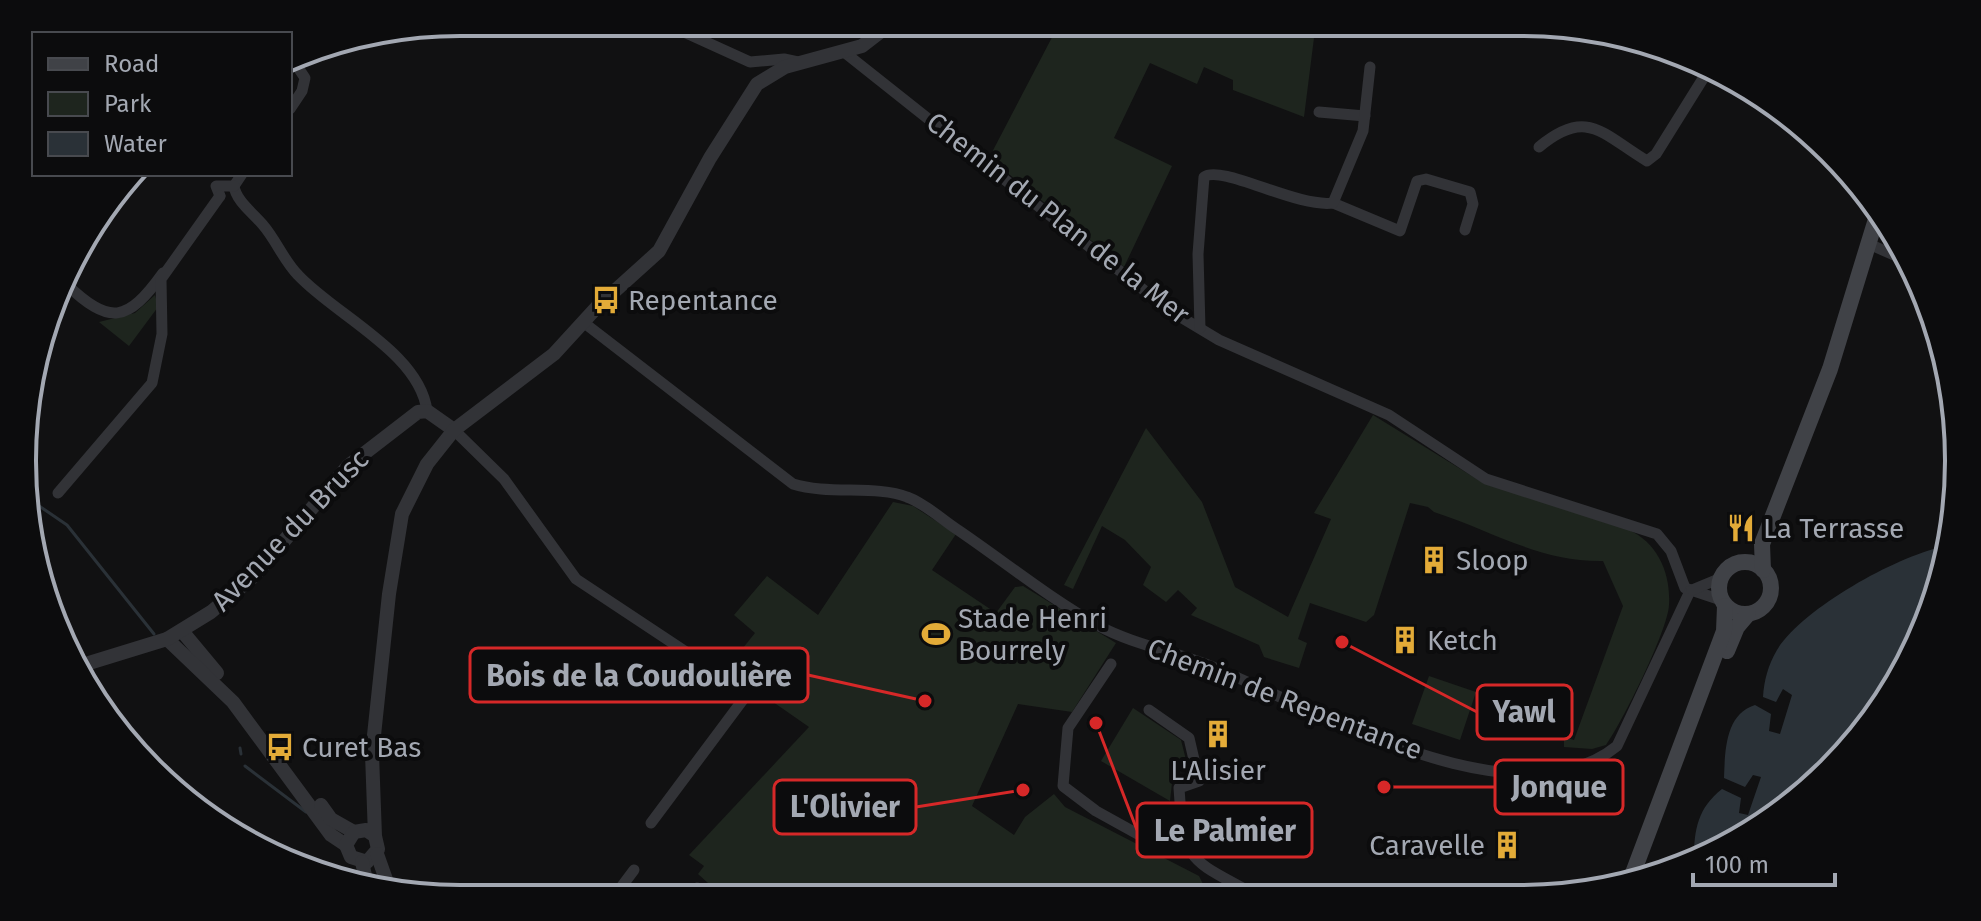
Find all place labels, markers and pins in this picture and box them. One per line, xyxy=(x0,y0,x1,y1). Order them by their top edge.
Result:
place label: Repentance xyxy=(628,284,778,317)
bus stop icon: Repentance xyxy=(591,285,621,315)
place label: La Terrasse xyxy=(1763,512,1904,545)
restaurant icon: La Terrasse xyxy=(1726,513,1756,543)
place label: Sloop xyxy=(1456,544,1529,577)
building icon: Sloop xyxy=(1419,545,1449,575)
place label: Stade Henri Bourrely xyxy=(958,602,1107,667)
sports icon: Stade Henri Bourrely xyxy=(921,619,951,649)
place label: Ketch xyxy=(1427,624,1498,657)
building icon: Ketch xyxy=(1390,625,1420,655)
callout: Bois de la Coudoulière xyxy=(470,648,808,702)
callout: Yawl xyxy=(1477,685,1572,739)
building icon: L'Alisier xyxy=(1203,719,1233,749)
place label: Curet Bas xyxy=(302,731,421,764)
bus stop icon: Curet Bas xyxy=(265,732,295,762)
place label: L'Alisier xyxy=(1170,754,1266,787)
callout: Jonque xyxy=(1495,760,1623,814)
callout: L'Olivier xyxy=(774,780,916,834)
callout: Le Palmier xyxy=(1137,803,1312,857)
place label: Caravelle xyxy=(1369,829,1485,862)
building icon: Caravelle xyxy=(1492,830,1522,860)

